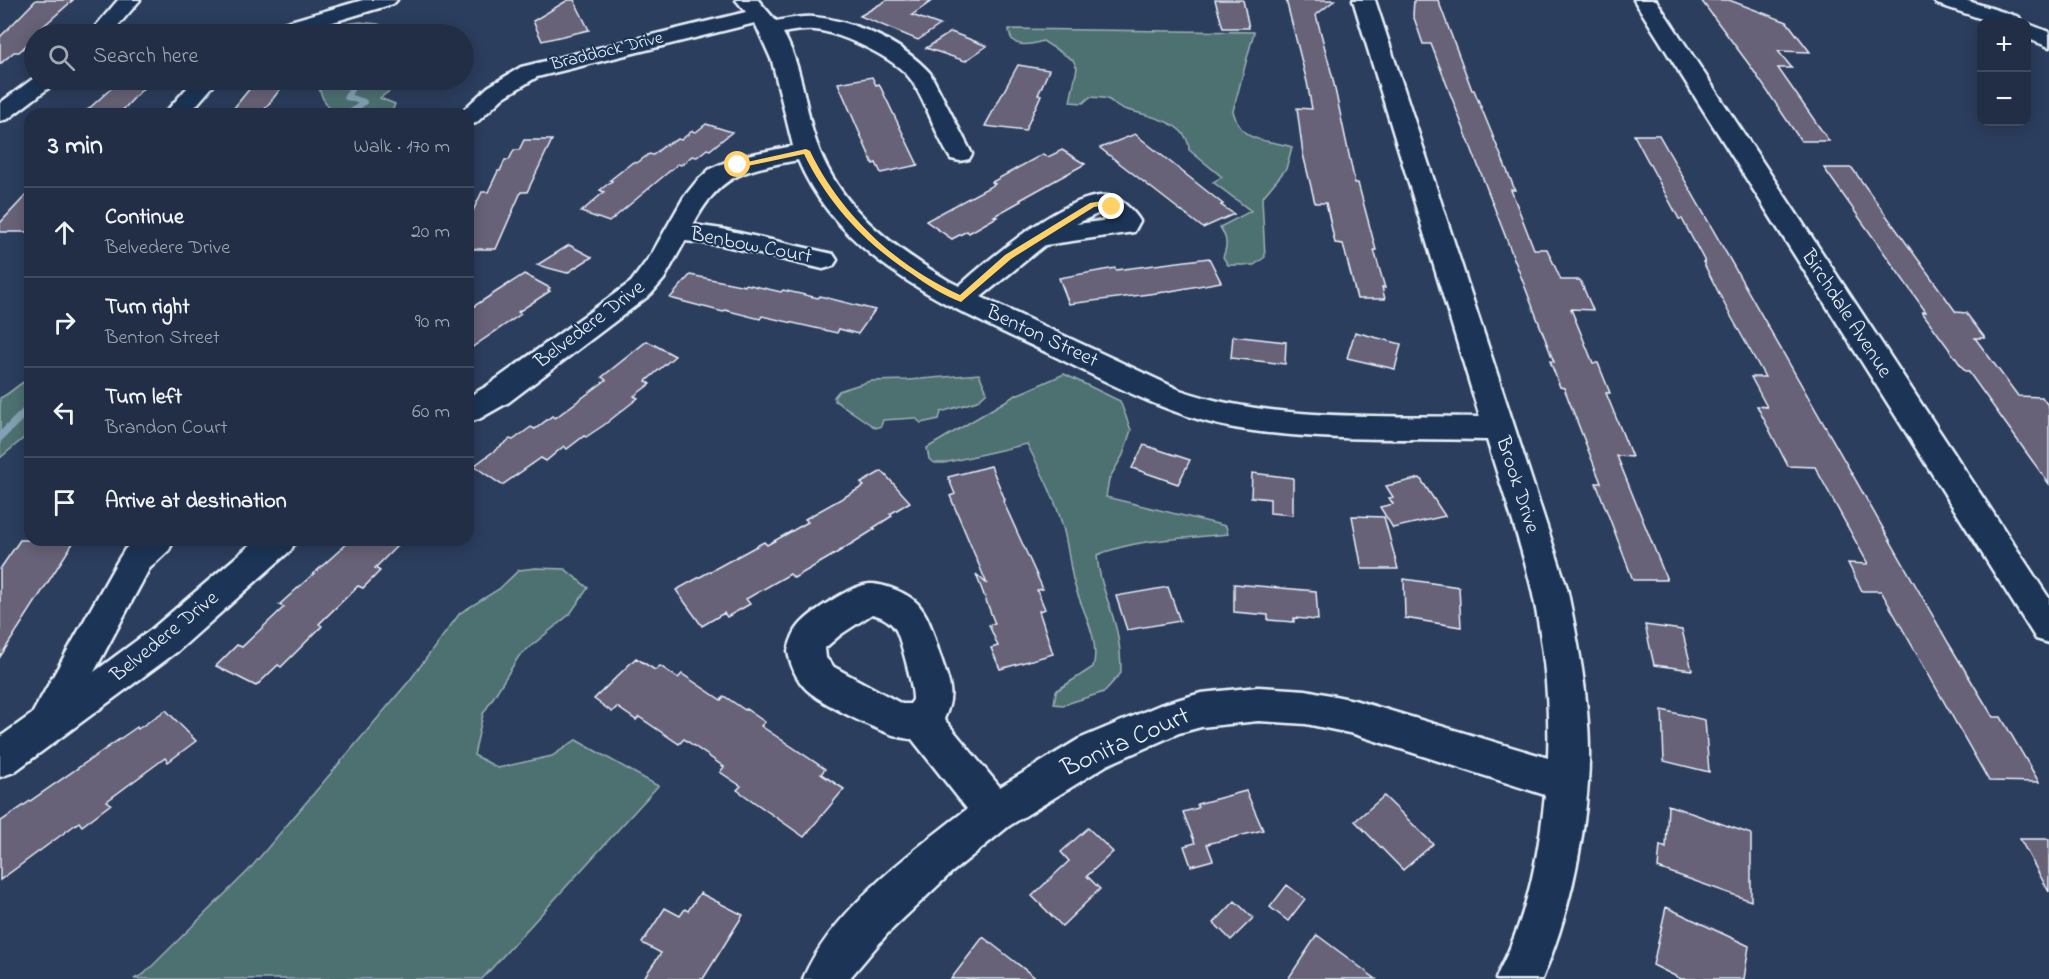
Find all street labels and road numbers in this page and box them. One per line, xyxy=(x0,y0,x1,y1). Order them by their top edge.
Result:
street label: Braddock Drive xyxy=(547,25,667,79)
street label: Benbow Court xyxy=(687,219,814,272)
street label: Birchdale Avenue xyxy=(1793,243,1899,385)
street label: Belvedere Drive xyxy=(528,273,652,377)
street label: Benton Street xyxy=(980,298,1103,376)
street label: Brook Drive xyxy=(1487,432,1547,538)
street label: Belvedere Drive xyxy=(104,584,226,691)
street label: Bonita Court xyxy=(1055,698,1197,789)

